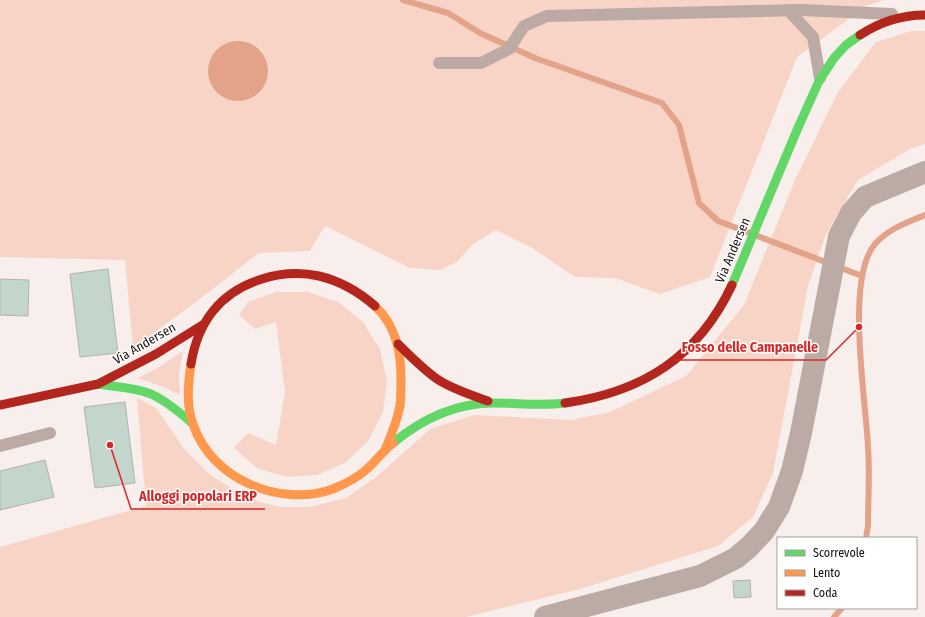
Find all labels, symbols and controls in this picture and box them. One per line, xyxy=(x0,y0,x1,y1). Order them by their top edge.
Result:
street label: Via Andersen xyxy=(712,215,753,285)
street label: Via Andersen xyxy=(110,320,178,367)
callout: Fosso delle Campanelle xyxy=(674,334,826,360)
text: Fosso delle Campanelle xyxy=(682,339,818,356)
callout: Alloggi popolari ERP xyxy=(131,483,265,509)
text: Alloggi popolari ERP xyxy=(138,488,257,505)
legend xyxy=(777,537,917,609)
text: Scorrevole xyxy=(813,546,865,560)
text: Lento xyxy=(813,566,840,580)
text: Coda xyxy=(813,586,838,600)

